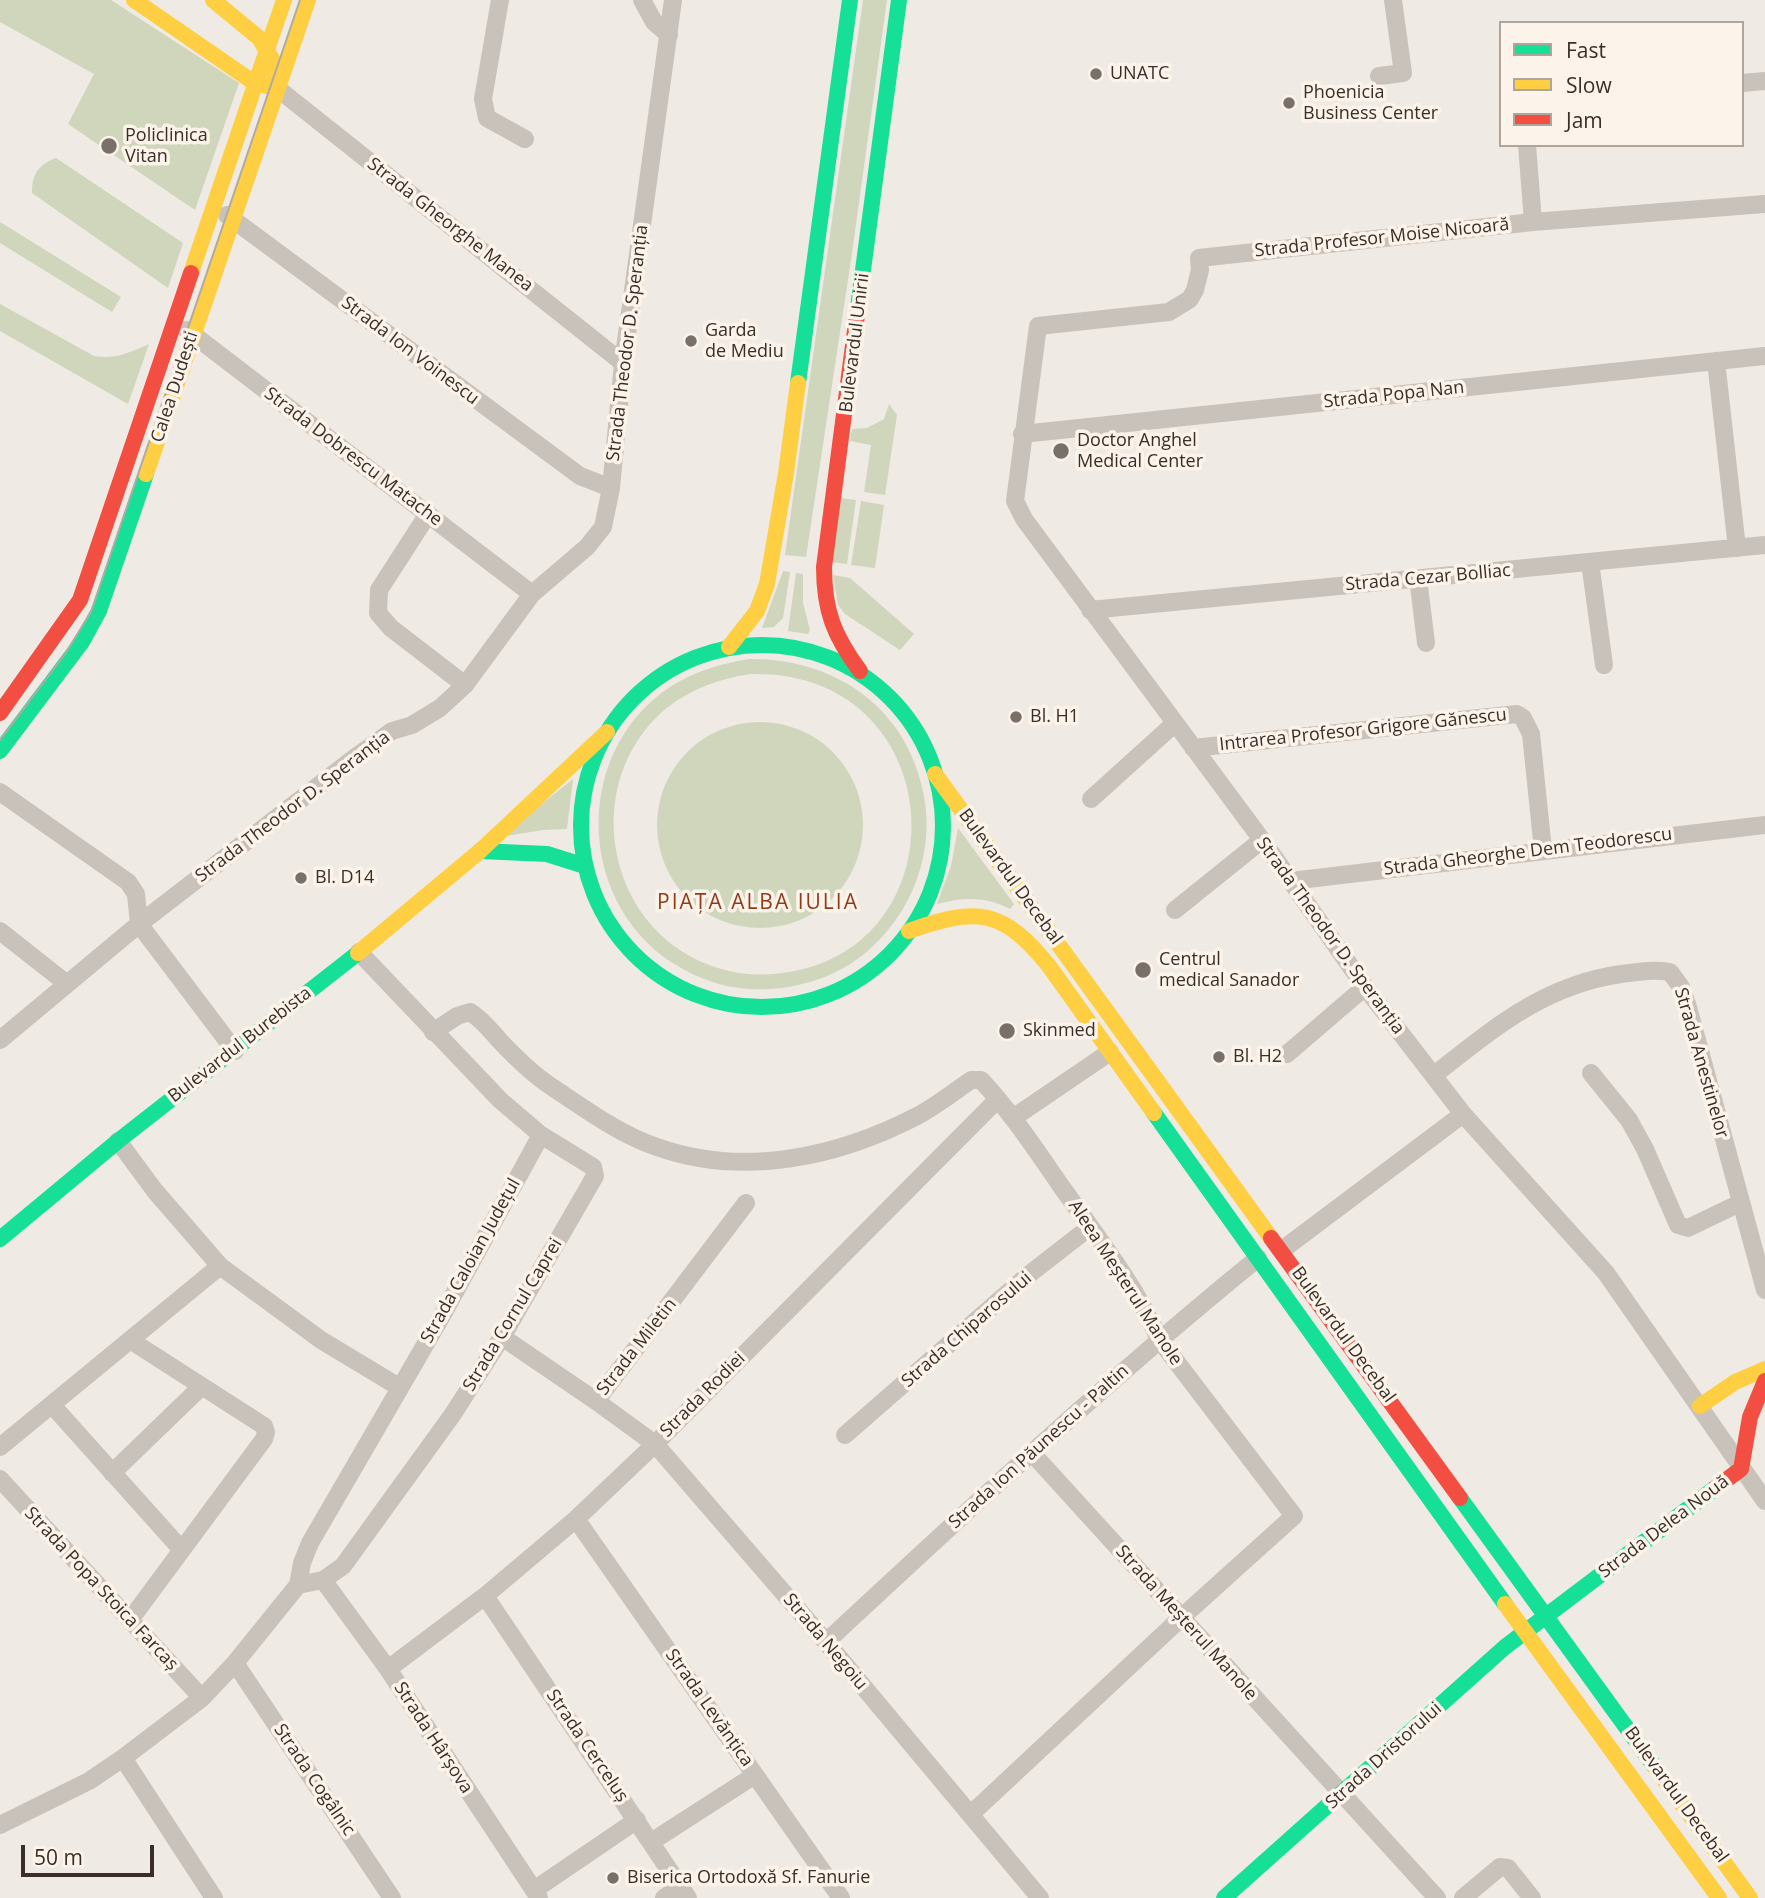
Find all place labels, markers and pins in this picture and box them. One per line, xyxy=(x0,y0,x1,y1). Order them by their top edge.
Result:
place label: UNATC xyxy=(1110,63,1169,85)
marker: UNATC xyxy=(1088,66,1104,82)
place label: Phoenicia Business Center xyxy=(1303,82,1438,124)
marker: Phoenicia Business Center xyxy=(1281,95,1297,111)
place label: Policlinica Vitan xyxy=(125,125,208,168)
marker: Policlinica Vitan xyxy=(99,136,119,156)
place label: Garda de Mediu xyxy=(705,320,784,362)
marker: Garda de Mediu xyxy=(683,333,699,349)
place label: Doctor Anghel Medical Center xyxy=(1077,430,1203,472)
marker: Doctor Anghel Medical Center xyxy=(1051,441,1071,461)
place label: Bl. H1 xyxy=(1030,706,1079,728)
marker: Bl. H1 xyxy=(1008,709,1024,725)
place label: Bl. D14 xyxy=(315,867,374,889)
marker: Bl. D14 xyxy=(293,870,309,886)
place label: Centrul medical Sanador xyxy=(1159,949,1299,992)
marker: Centrul medical Sanador xyxy=(1133,960,1153,980)
place label: Skinmed xyxy=(1023,1020,1096,1042)
marker: Skinmed xyxy=(997,1021,1017,1041)
place label: Bl. H2 xyxy=(1233,1046,1282,1068)
marker: Bl. H2 xyxy=(1211,1049,1227,1065)
place label: Biserica Ortodoxă Sf. Fanurie xyxy=(627,1867,870,1889)
marker: Biserica Ortodoxă Sf. Fanurie xyxy=(605,1870,621,1886)

